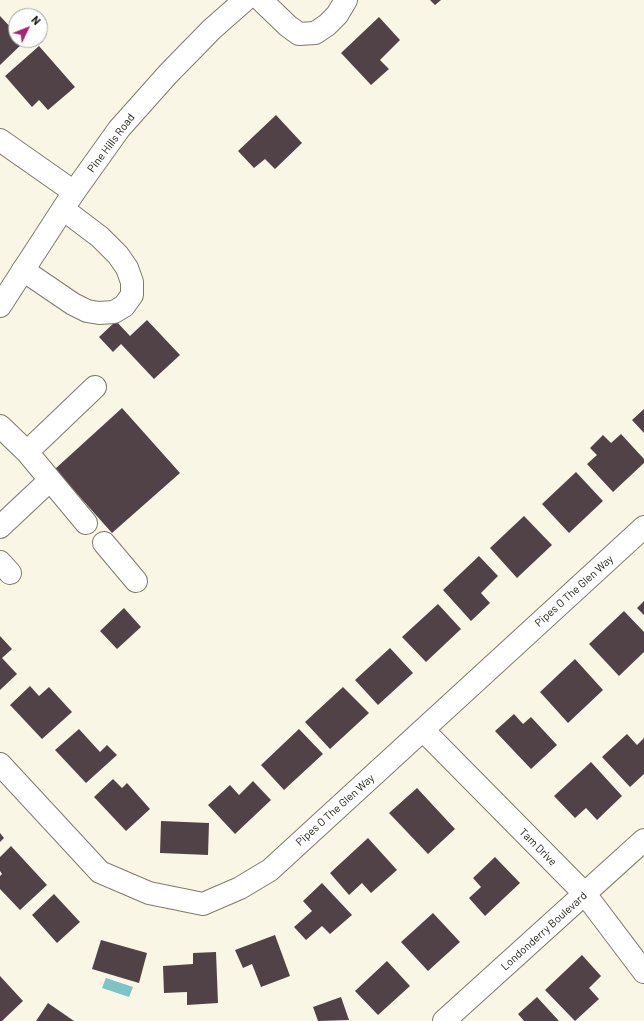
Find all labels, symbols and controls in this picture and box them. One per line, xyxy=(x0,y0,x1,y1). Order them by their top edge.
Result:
north arrow xyxy=(8,8,48,48)
text: N xyxy=(29,13,44,27)
street label: Pine Hills Road xyxy=(85,111,137,175)
street label: Pipes O The Glen Way xyxy=(532,552,616,630)
street label: Pipes O The Glen Way xyxy=(293,771,377,849)
street label: Tam Drive xyxy=(517,826,559,868)
street label: Londonderry Boulevard xyxy=(498,889,590,973)

